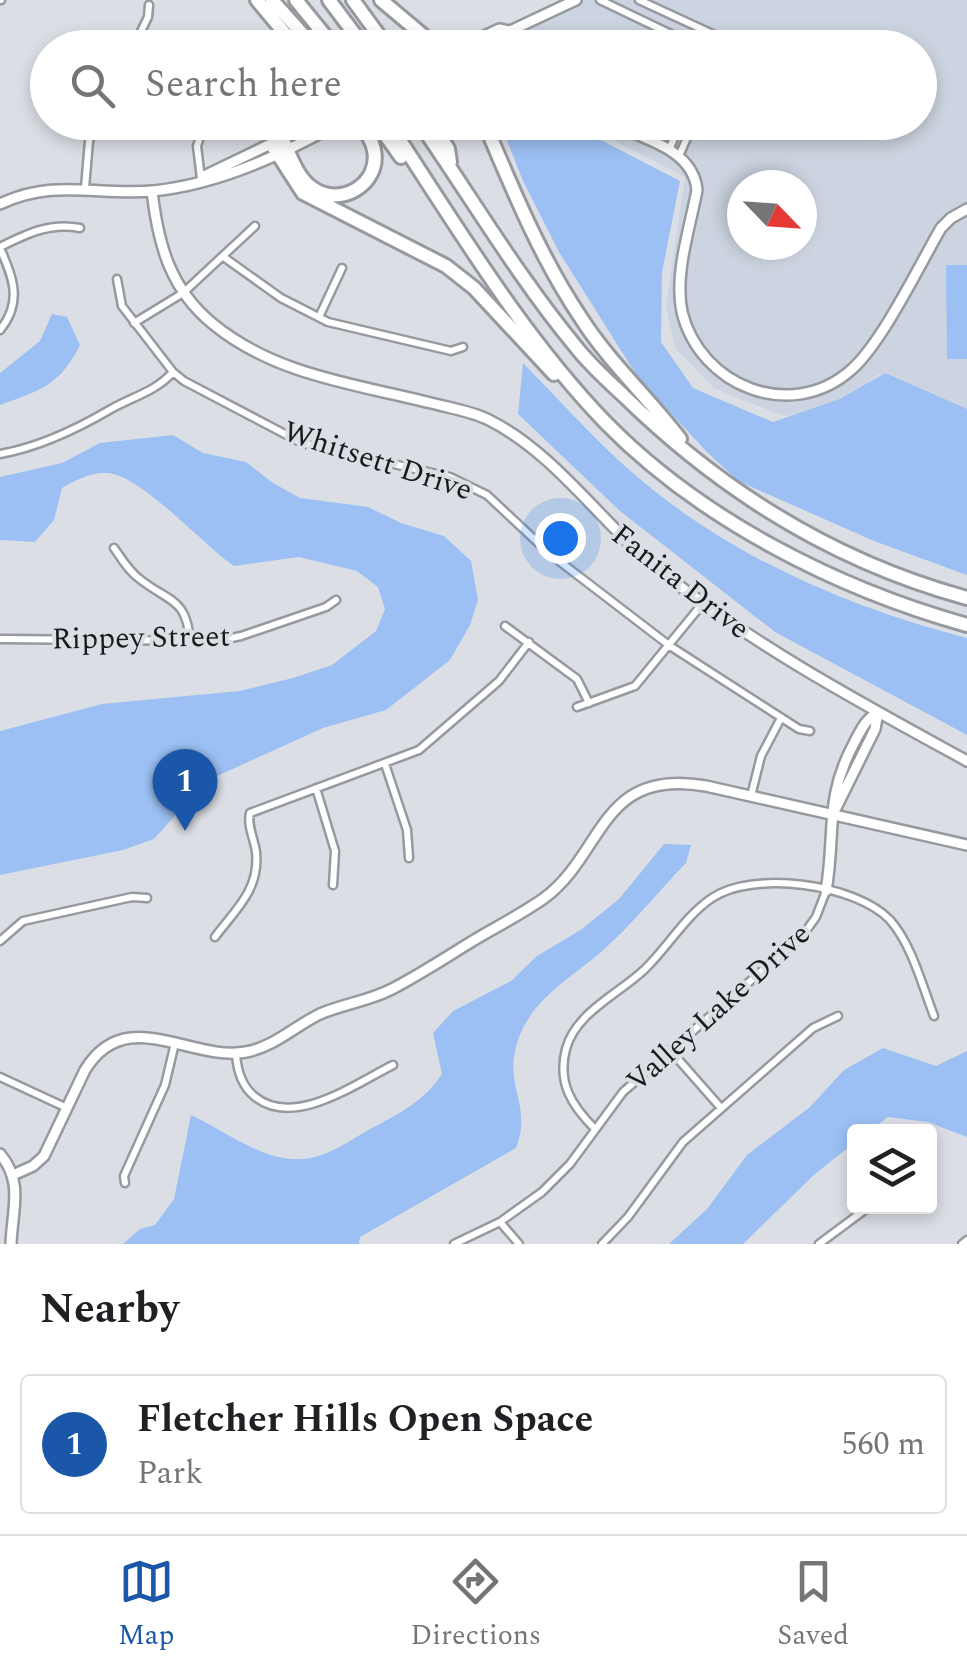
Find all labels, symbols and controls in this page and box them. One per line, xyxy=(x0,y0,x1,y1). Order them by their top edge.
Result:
search box xyxy=(30,30,937,140)
text: Search here xyxy=(145,56,342,114)
icon: search xyxy=(65,58,120,113)
north arrow xyxy=(727,170,817,260)
street label: Whitsett Drive xyxy=(277,409,478,513)
your location xyxy=(535,513,586,564)
street label: Fanita Drive xyxy=(601,513,760,651)
street label: Rippey Street xyxy=(51,613,231,663)
pin: 1 xyxy=(152,748,218,831)
street label: Valley Lake Drive xyxy=(616,912,821,1103)
map controls xyxy=(847,1124,937,1214)
button: layers xyxy=(847,1124,937,1214)
text: Nearby xyxy=(40,1278,179,1341)
text: Fletcher Hills Open Space xyxy=(137,1391,593,1449)
text: 1 xyxy=(66,1420,83,1469)
text: 560 m xyxy=(841,1420,925,1469)
text: Park xyxy=(137,1449,203,1498)
tab: Map xyxy=(118,1554,174,1657)
tab: Directions xyxy=(410,1554,541,1657)
tab: Saved xyxy=(777,1554,849,1657)

